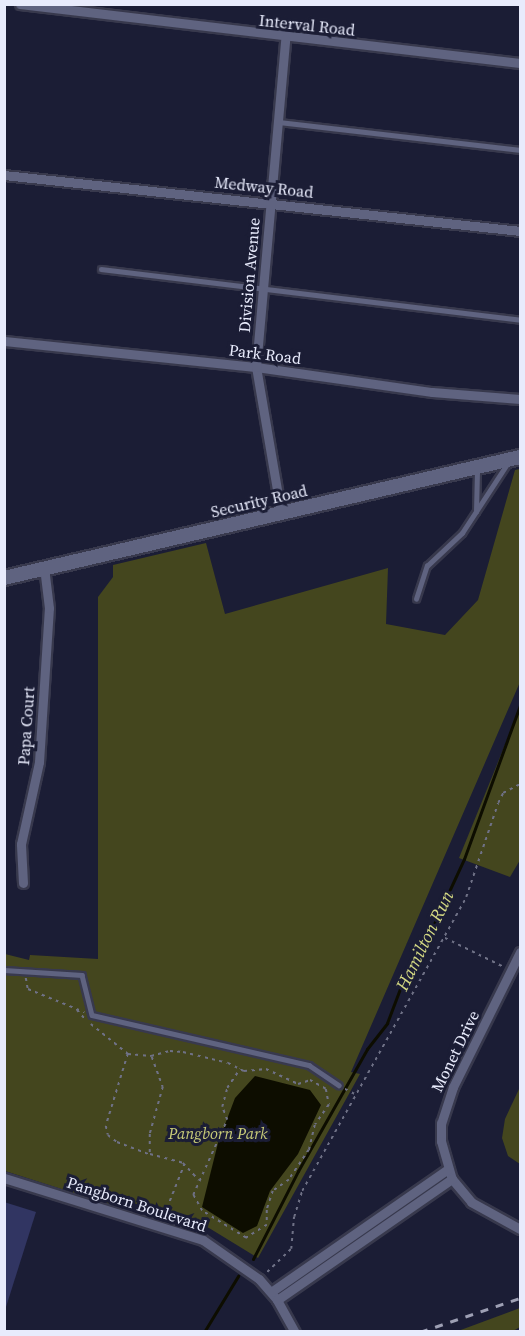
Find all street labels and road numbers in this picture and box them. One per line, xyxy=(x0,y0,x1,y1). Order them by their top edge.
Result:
street label: Interval Road xyxy=(258,10,356,40)
street label: Medway Road xyxy=(214,172,314,202)
street label: Division Avenue xyxy=(234,217,264,333)
street label: Park Road xyxy=(228,340,302,368)
street label: Security Road xyxy=(209,481,309,521)
street label: Papa Court xyxy=(14,686,38,766)
street label: Monet Drive xyxy=(427,1007,483,1095)
street label: Pangborn Boulevard xyxy=(65,1172,209,1236)

